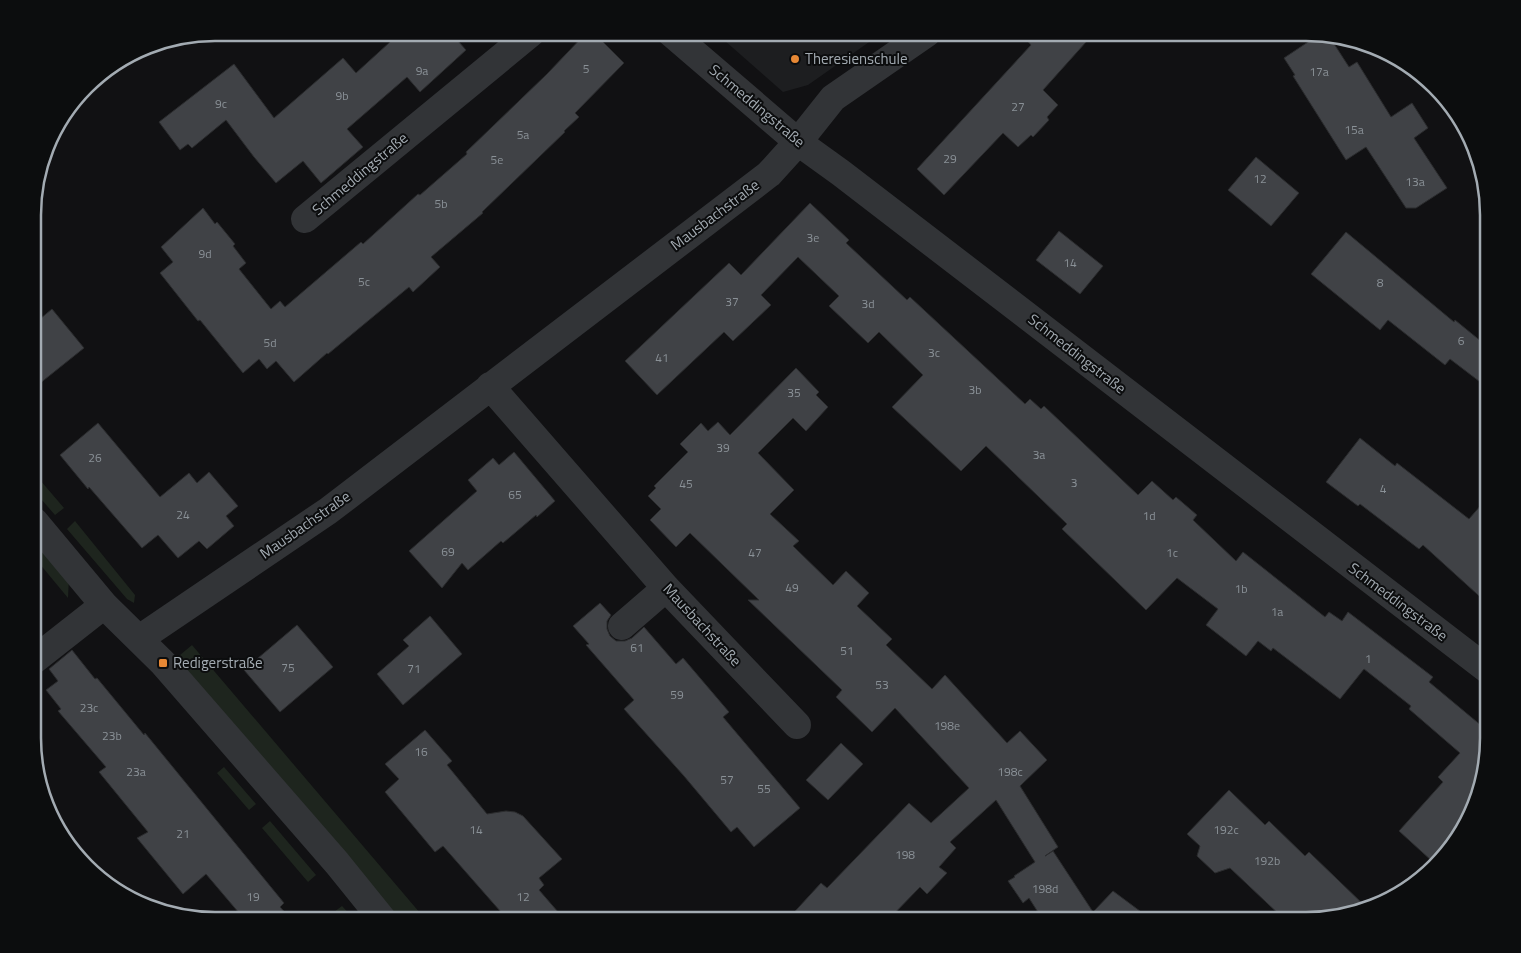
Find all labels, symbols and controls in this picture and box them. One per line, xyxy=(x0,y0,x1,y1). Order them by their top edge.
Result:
place label: Theresienschule xyxy=(805,47,908,70)
marker: Theresienschule xyxy=(789,53,801,65)
house number: 5 xyxy=(583,59,590,78)
street label: Schmeddingstraße xyxy=(704,59,810,153)
house number: 9a xyxy=(416,61,428,80)
house number: 17a xyxy=(1309,62,1329,81)
house number: 9b xyxy=(335,86,349,105)
house number: 9c xyxy=(215,94,227,113)
house number: 27 xyxy=(1011,97,1025,116)
house number: 15a xyxy=(1344,120,1364,139)
house number: 5a xyxy=(517,125,529,144)
street label: Schmeddingstraße xyxy=(307,127,413,221)
house number: 29 xyxy=(943,149,957,168)
house number: 5e xyxy=(491,150,503,169)
house number: 12 xyxy=(1253,169,1267,188)
house number: 13a xyxy=(1405,172,1425,191)
street label: Mausbachstraße xyxy=(665,173,764,256)
house number: 5b xyxy=(434,194,448,213)
house number: 3e xyxy=(807,228,819,247)
house number: 9d xyxy=(198,244,212,263)
house number: 14 xyxy=(1063,253,1077,272)
house number: 5c xyxy=(358,272,370,291)
house number: 8 xyxy=(1377,273,1384,292)
house number: 37 xyxy=(725,292,739,311)
house number: 3d xyxy=(861,294,875,313)
street label: Schmeddingstraße xyxy=(1023,308,1131,399)
house number: 6 xyxy=(1458,331,1465,350)
house number: 5d xyxy=(263,333,277,352)
house number: 3c xyxy=(928,343,940,362)
house number: 41 xyxy=(655,348,669,367)
house number: 3b xyxy=(968,380,982,399)
house number: 35 xyxy=(787,383,801,402)
house number: 39 xyxy=(716,438,730,457)
house number: 3a xyxy=(1033,445,1045,464)
house number: 26 xyxy=(88,448,102,467)
house number: 3 xyxy=(1071,473,1077,492)
house number: 45 xyxy=(679,474,693,493)
house number: 4 xyxy=(1380,479,1387,498)
street label: Mausbachstraße xyxy=(255,485,355,564)
house number: 65 xyxy=(508,485,522,504)
house number: 24 xyxy=(176,505,190,524)
house number: 1d xyxy=(1142,506,1156,525)
house number: 69 xyxy=(441,542,455,561)
house number: 47 xyxy=(748,543,762,562)
house number: 1c xyxy=(1166,543,1178,562)
street label: Schmeddingstraße xyxy=(1344,557,1453,647)
street label: Mausbachstraße xyxy=(658,578,747,671)
house number: 49 xyxy=(785,578,799,597)
house number: 1b xyxy=(1234,579,1248,598)
house number: 1a xyxy=(1271,602,1283,621)
house number: 61 xyxy=(630,638,644,657)
house number: 51 xyxy=(840,641,854,660)
house number: 1 xyxy=(1365,649,1371,668)
place label: Redigerstraße xyxy=(173,651,263,674)
marker: Redigerstraße xyxy=(157,657,169,669)
house number: 75 xyxy=(281,658,295,677)
house number: 71 xyxy=(407,659,421,678)
house number: 53 xyxy=(875,675,889,694)
house number: 59 xyxy=(670,685,684,704)
house number: 23c xyxy=(80,698,98,717)
house number: 198e xyxy=(934,716,960,735)
house number: 23b xyxy=(102,726,122,745)
house number: 16 xyxy=(414,742,428,761)
house number: 23a xyxy=(126,762,146,781)
house number: 198c xyxy=(997,762,1023,781)
house number: 57 xyxy=(720,770,734,789)
house number: 55 xyxy=(757,779,771,798)
house number: 14 xyxy=(469,820,483,839)
house number: 192c xyxy=(1213,820,1239,839)
house number: 21 xyxy=(176,824,190,843)
house number: 198 xyxy=(895,845,915,864)
house number: 192b xyxy=(1254,851,1280,870)
house number: 198d xyxy=(1032,879,1058,898)
house number: 19 xyxy=(246,887,260,906)
house number: 12 xyxy=(516,887,530,906)

